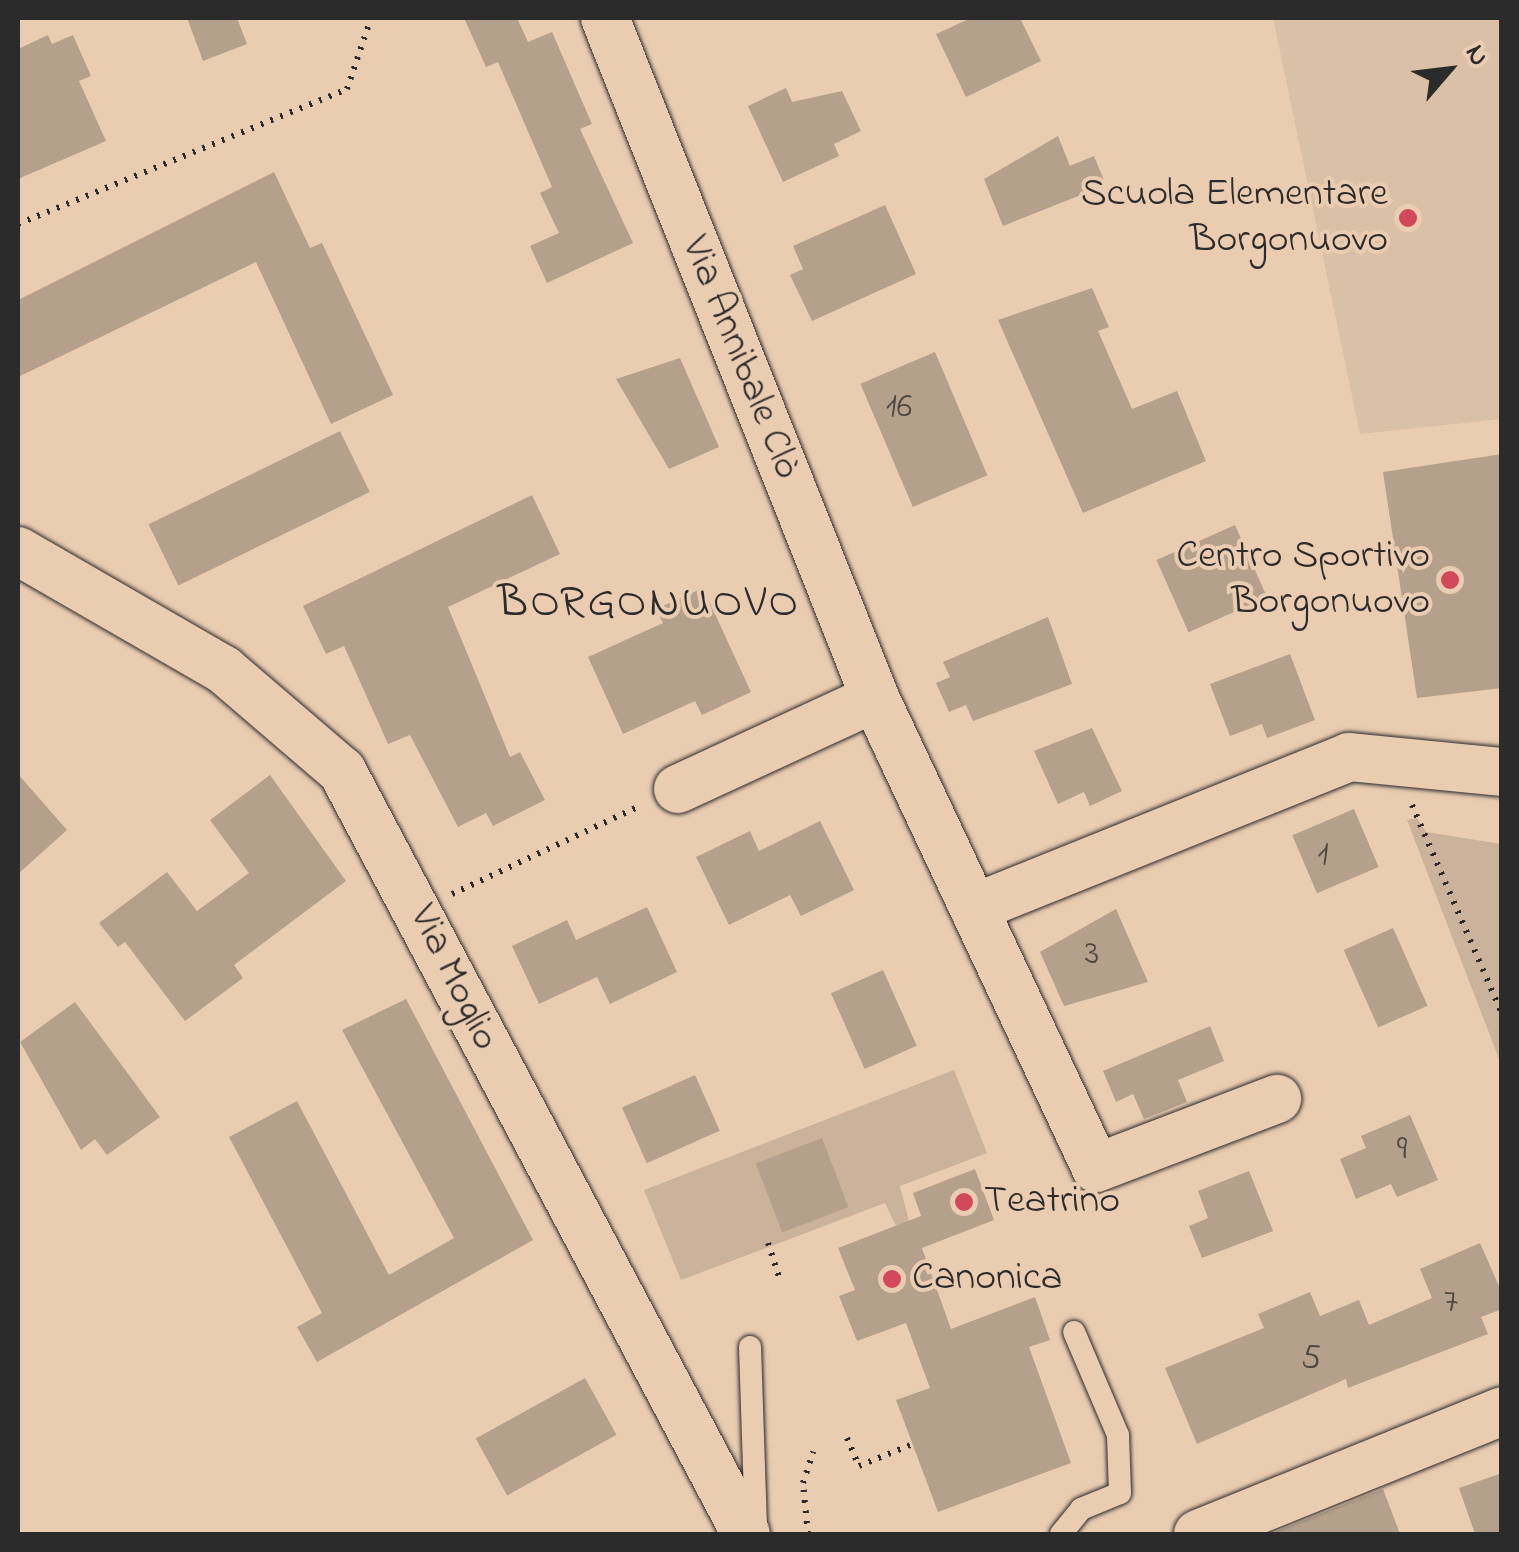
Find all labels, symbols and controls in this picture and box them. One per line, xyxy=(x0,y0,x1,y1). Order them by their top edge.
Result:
north arrow xyxy=(1399,20,1499,120)
text: N xyxy=(1453,38,1498,74)
place label: Scuola Elementare Borgonuovo xyxy=(1081,171,1388,265)
marker: Scuola Elementare Borgonuovo xyxy=(1397,207,1419,229)
street label: Via Annibale Clò xyxy=(669,230,811,486)
house number: 16 xyxy=(886,387,912,429)
place label: Centro Sportivo Borgonuovo xyxy=(1176,533,1430,627)
marker: Centro Sportivo Borgonuovo xyxy=(1439,569,1461,591)
district label: BORGONUOVO xyxy=(497,578,801,632)
house number: 1 xyxy=(1317,835,1329,877)
street label: Via Moglio xyxy=(397,897,509,1059)
house number: 3 xyxy=(1085,934,1099,976)
house number: 9 xyxy=(1397,1129,1407,1171)
place label: Teatrino xyxy=(984,1178,1120,1226)
marker: Teatrino xyxy=(953,1191,975,1213)
place label: Canonica xyxy=(912,1255,1062,1303)
marker: Canonica xyxy=(881,1268,903,1290)
house number: 7 xyxy=(1444,1282,1458,1324)
house number: 5 xyxy=(1301,1339,1321,1381)

